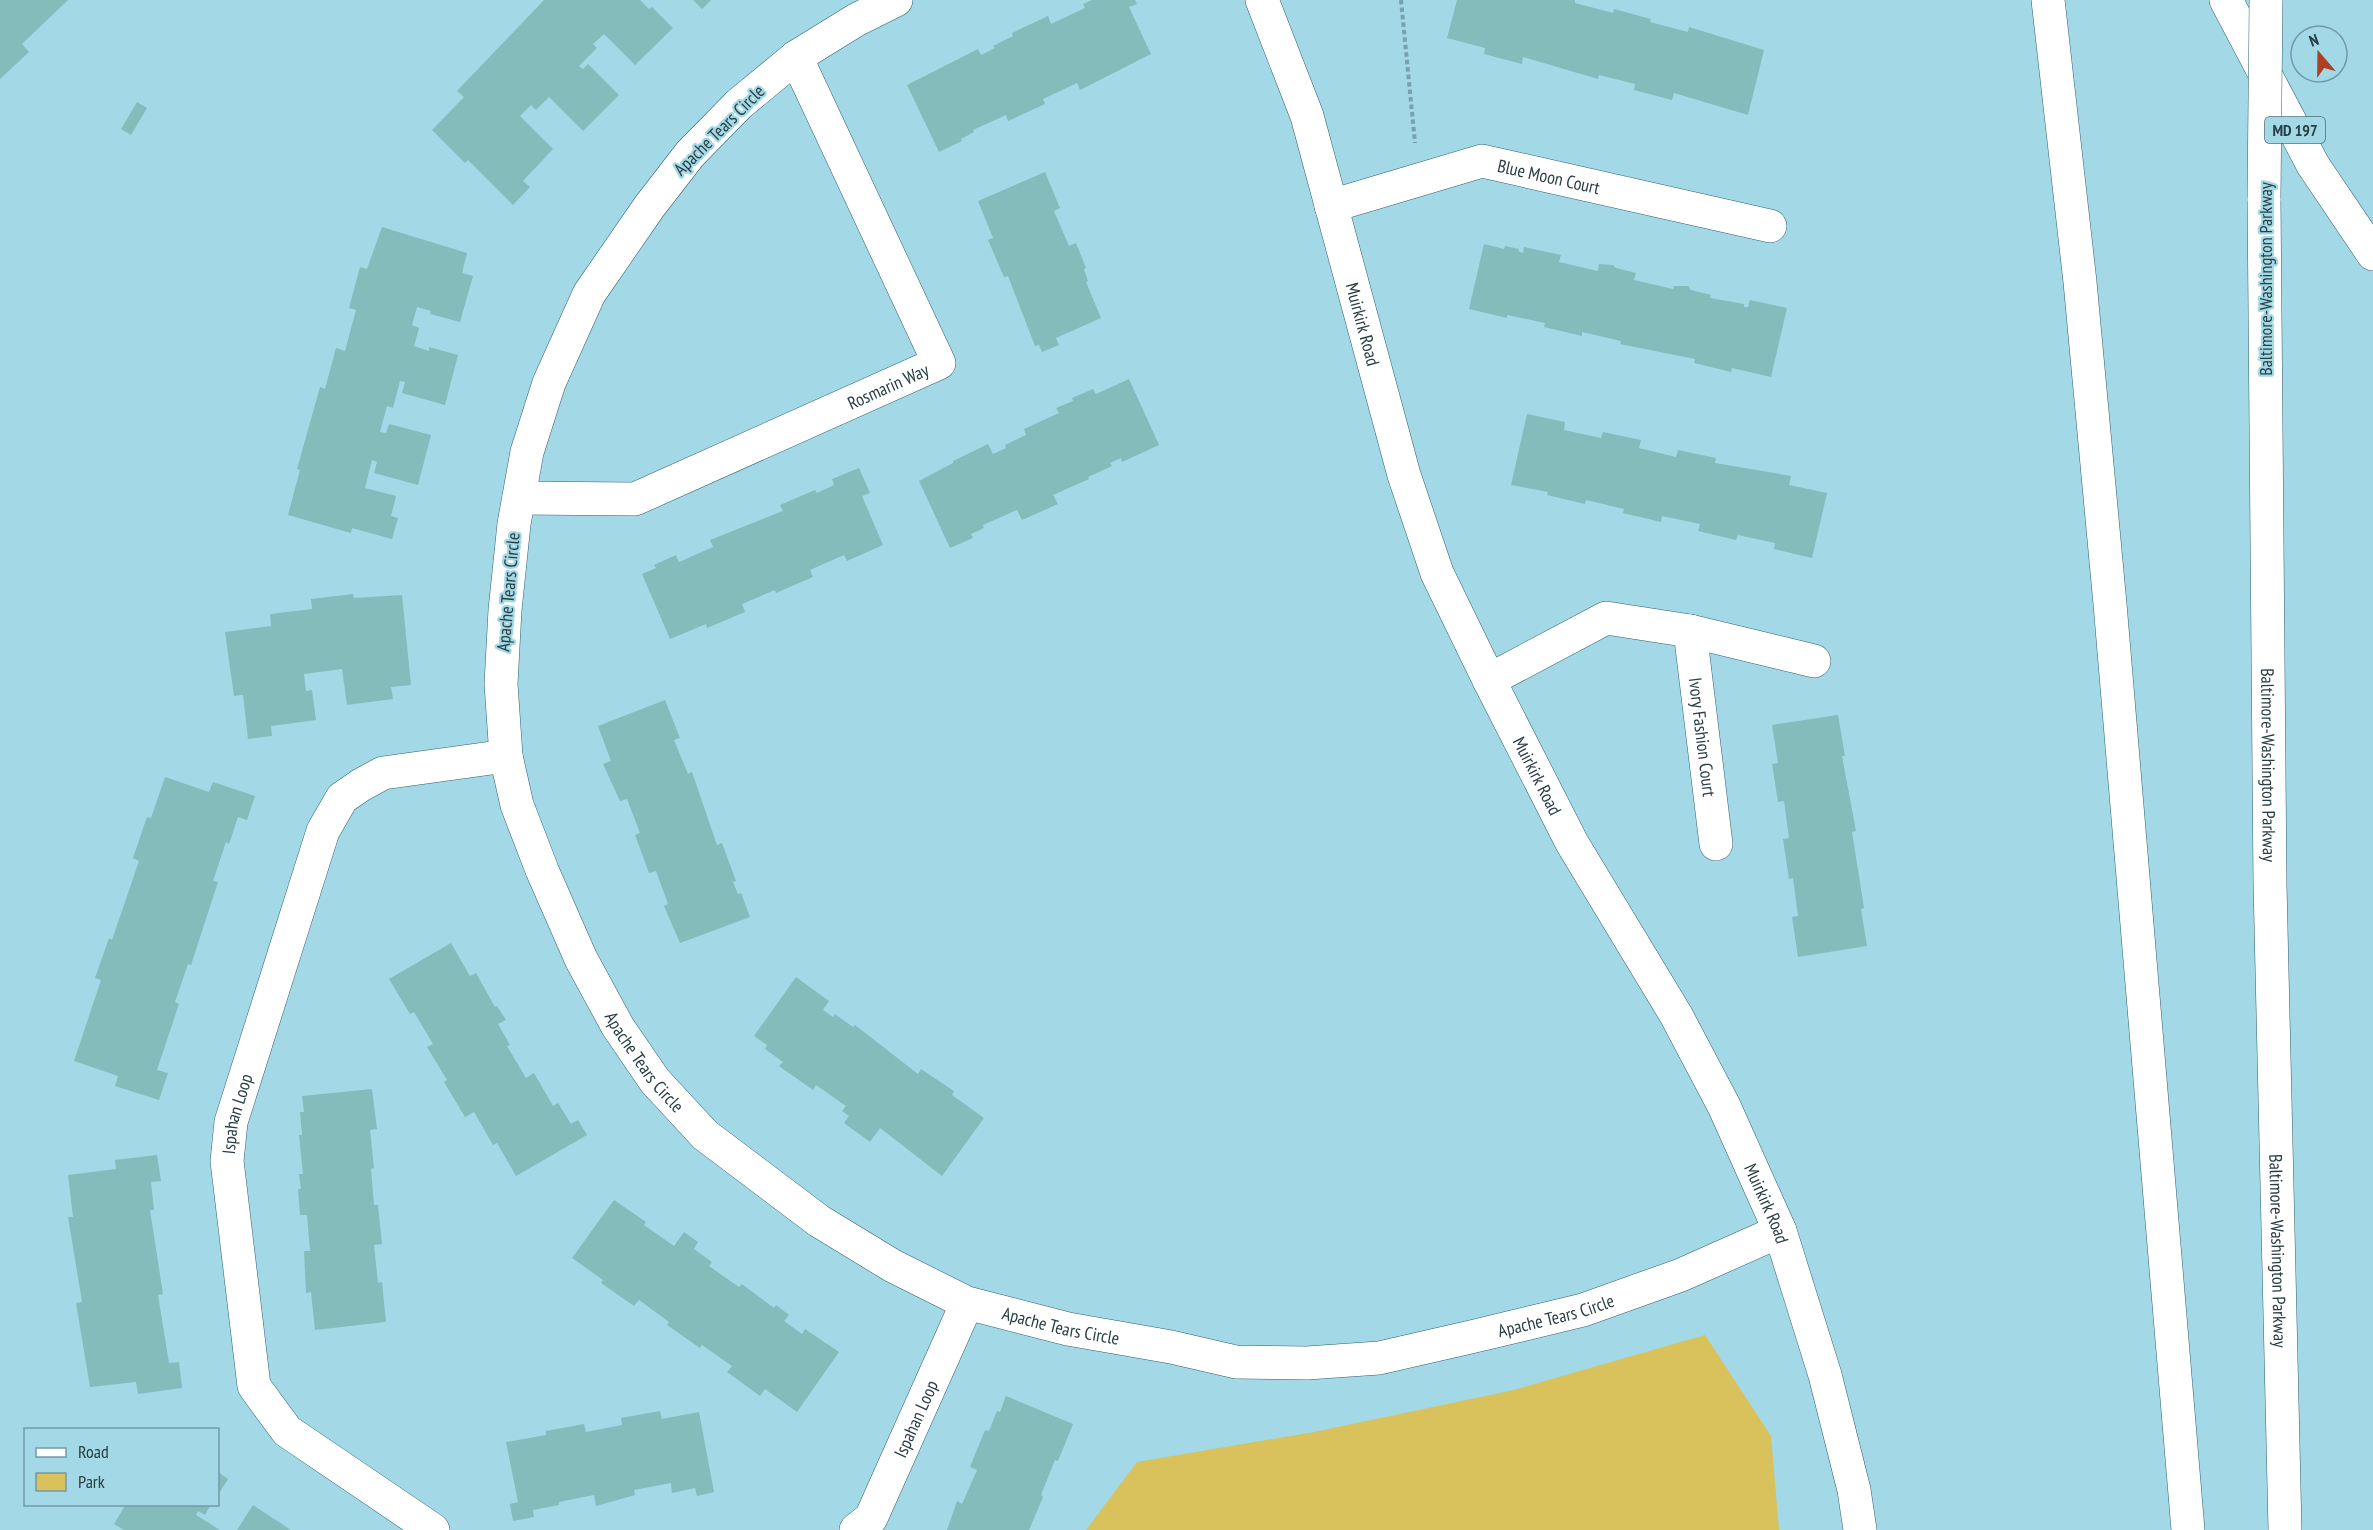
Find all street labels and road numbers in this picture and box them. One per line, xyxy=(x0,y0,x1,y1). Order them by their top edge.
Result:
street label: Apache Tears Circle xyxy=(669,80,769,180)
road number: MD 197 xyxy=(2265,117,2325,143)
street label: Blue Moon Court xyxy=(1495,153,1602,199)
street label: Baltimore-Washington Parkway xyxy=(2254,182,2277,376)
street label: Muirkirk Road xyxy=(1341,280,1385,368)
street label: Rosmarin Way xyxy=(844,358,932,414)
street label: Apache Tears Circle xyxy=(491,532,525,652)
street label: Baltimore-Washington Parkway xyxy=(2257,668,2281,862)
street label: Ivory Fashion Court xyxy=(1684,676,1722,798)
street label: Muirkirk Road xyxy=(1508,733,1567,819)
street label: Apache Tears Circle xyxy=(600,1008,689,1117)
street label: Ispahan Loop xyxy=(216,1071,257,1155)
street label: Baltimore-Washington Parkway xyxy=(2265,1154,2292,1348)
street label: Muirkirk Road xyxy=(1740,1160,1795,1246)
street label: Apache Tears Circle xyxy=(1495,1288,1617,1342)
street label: Apache Tears Circle xyxy=(1000,1301,1121,1349)
street label: Ispahan Loop xyxy=(888,1376,943,1461)

